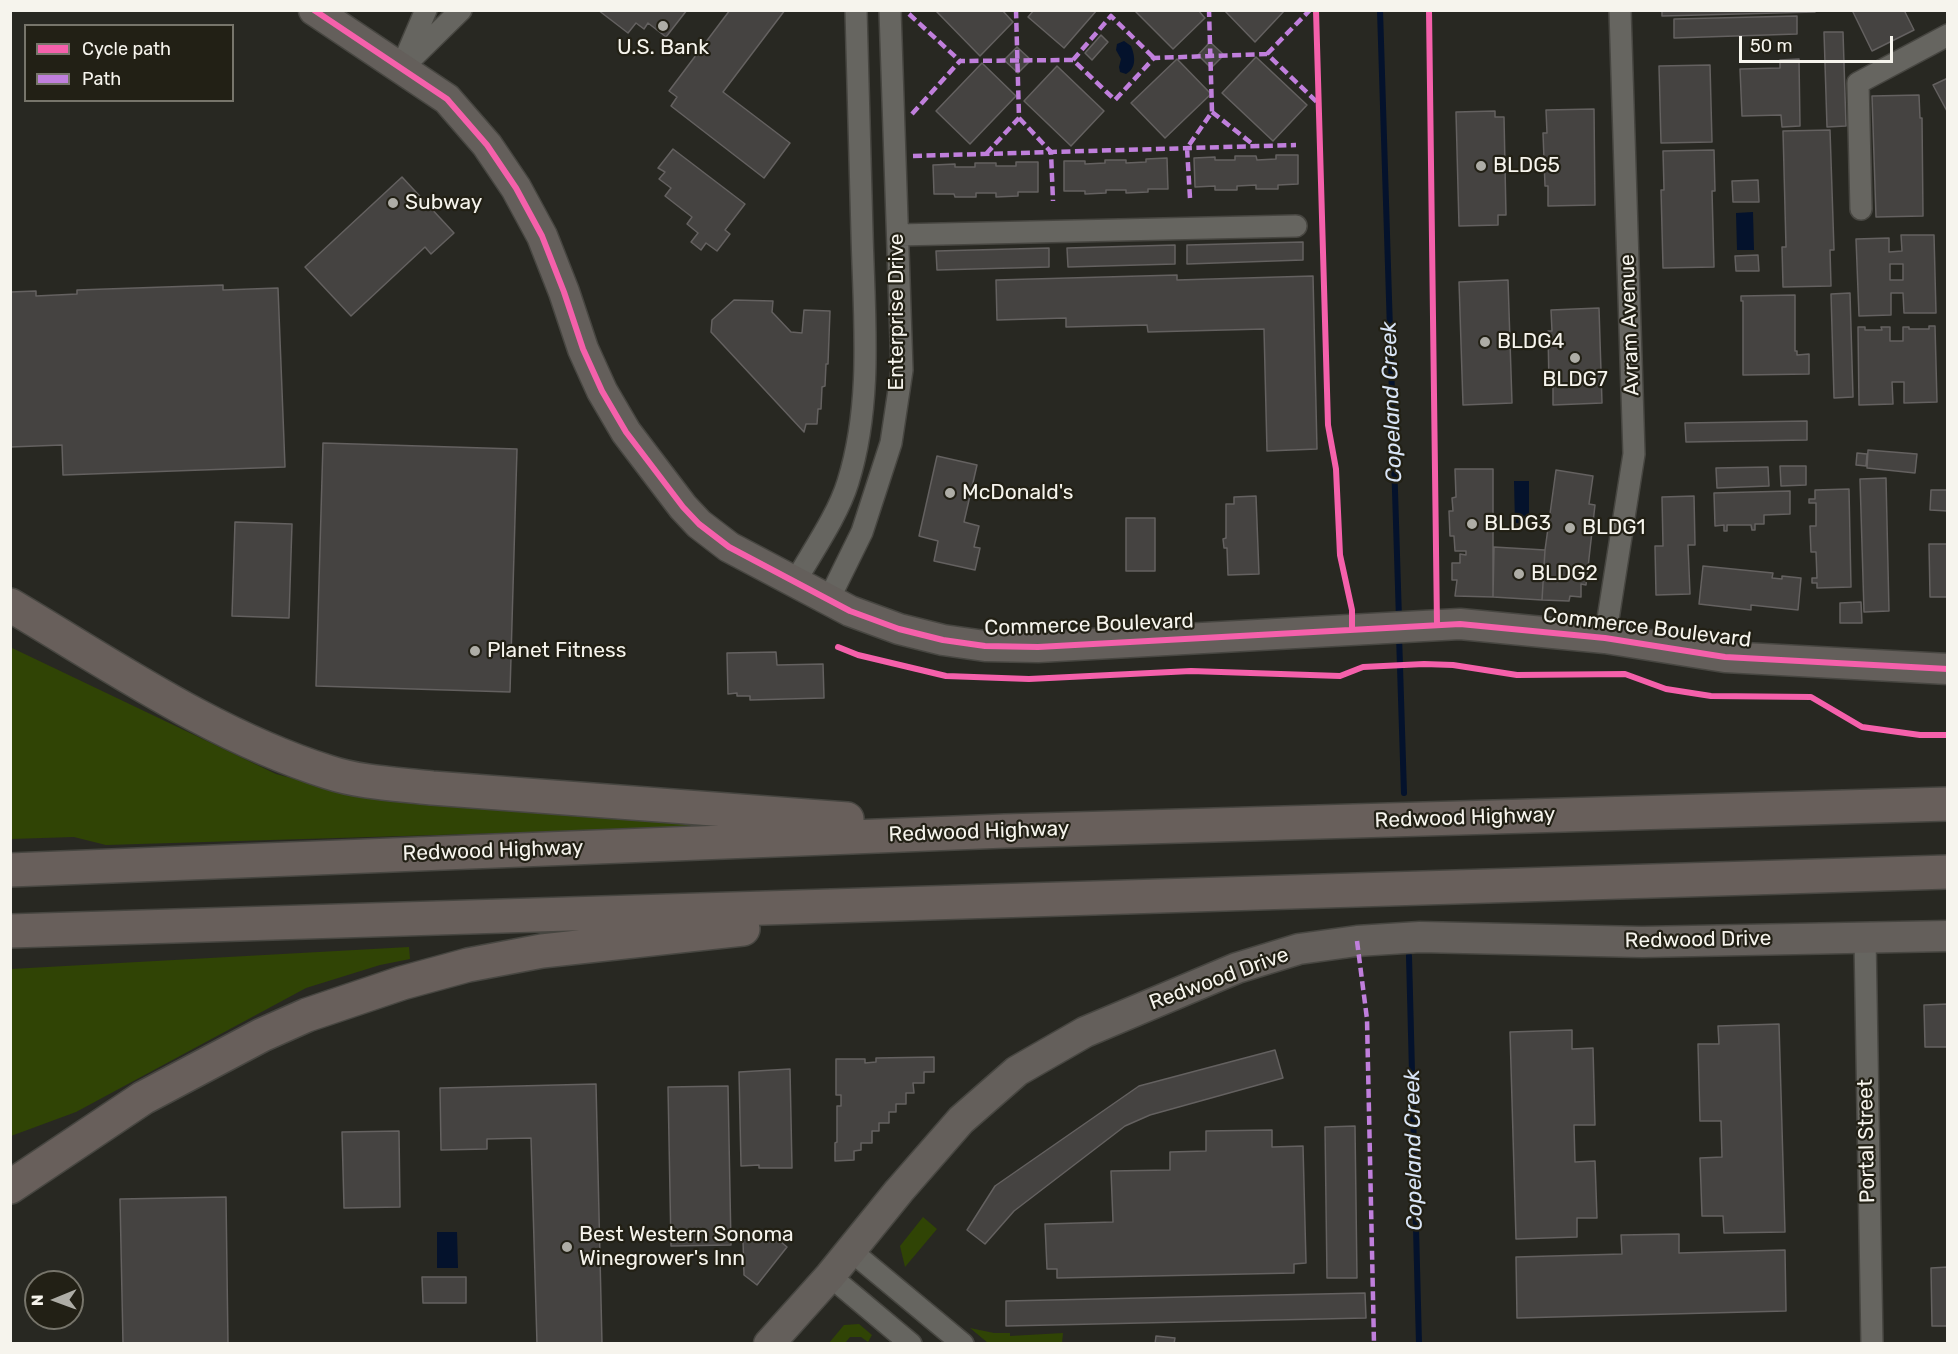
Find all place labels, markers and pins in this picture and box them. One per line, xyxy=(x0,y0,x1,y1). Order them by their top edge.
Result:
marker: U.S. Bank xyxy=(656,19,670,33)
place label: U.S. Bank xyxy=(617,35,709,61)
place label: BLDG5 xyxy=(1493,153,1560,179)
marker: BLDG5 xyxy=(1474,159,1488,173)
place label: Subway xyxy=(405,190,482,216)
marker: Subway xyxy=(386,196,400,210)
place label: BLDG4 xyxy=(1497,329,1565,355)
marker: BLDG4 xyxy=(1478,335,1492,349)
marker: BLDG7 xyxy=(1568,351,1582,365)
place label: BLDG7 xyxy=(1542,367,1608,393)
place label: McDonald's xyxy=(962,480,1074,506)
marker: McDonald's xyxy=(943,486,957,500)
place label: BLDG3 xyxy=(1484,511,1551,537)
place label: BLDG1 xyxy=(1582,515,1646,541)
marker: BLDG3 xyxy=(1465,517,1479,531)
marker: BLDG1 xyxy=(1563,521,1577,535)
place label: BLDG2 xyxy=(1531,561,1598,587)
marker: BLDG2 xyxy=(1512,567,1526,581)
place label: Planet Fitness xyxy=(487,638,626,664)
marker: Planet Fitness xyxy=(468,644,482,658)
place label: Best Western Sonoma Winegrower's Inn xyxy=(579,1222,794,1272)
marker: Best Western Sonoma Winegrower's Inn xyxy=(560,1240,574,1254)

